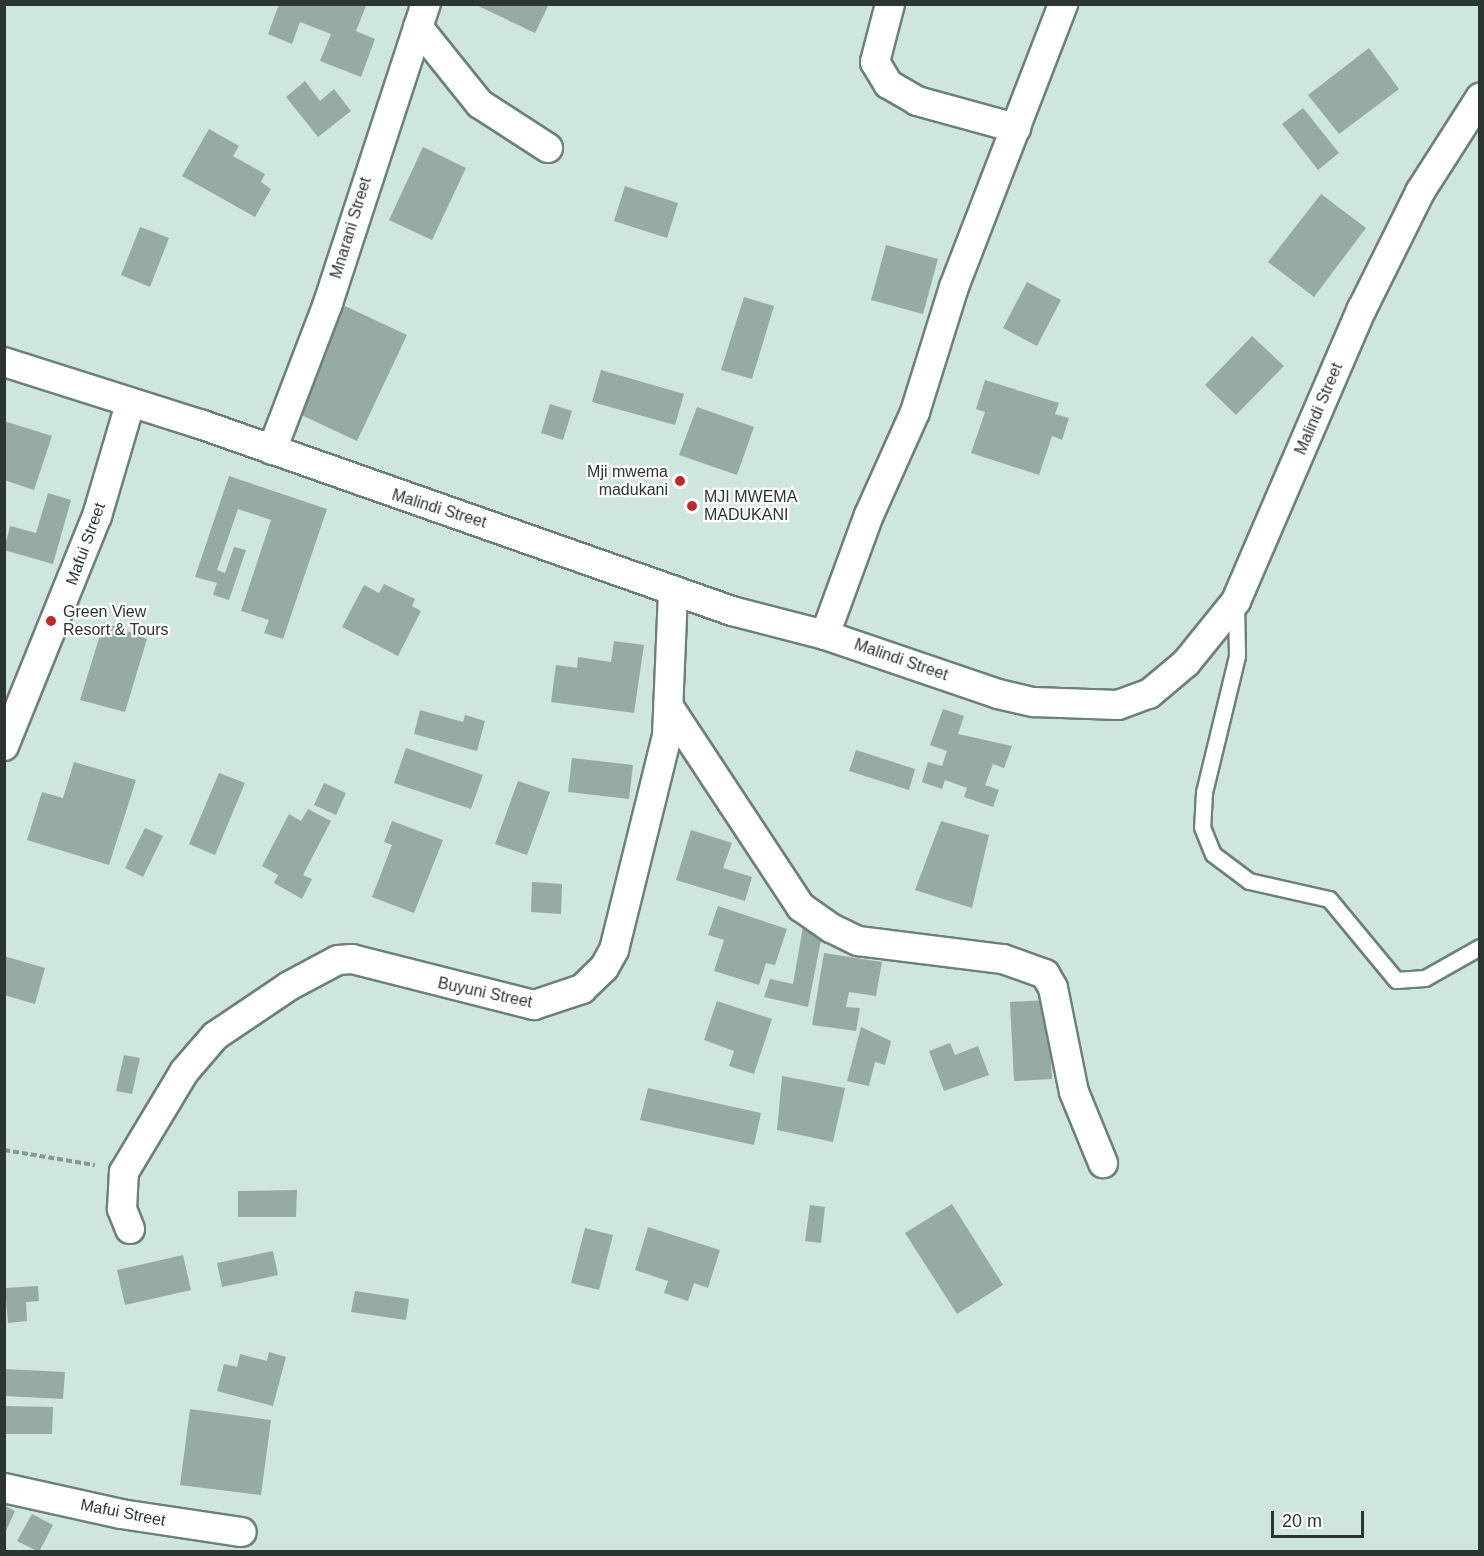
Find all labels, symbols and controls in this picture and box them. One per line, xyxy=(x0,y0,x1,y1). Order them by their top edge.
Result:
street label: Mnarani Street xyxy=(326,175,376,281)
street label: Malindi Street xyxy=(1291,360,1347,458)
place label: Mji mwema madukani xyxy=(587,462,668,500)
marker: Mji mwema madukani xyxy=(673,474,687,488)
street label: Malindi Street xyxy=(389,486,489,532)
place label: MJI MWEMA MADUKANI xyxy=(704,487,797,525)
marker: MJI MWEMA MADUKANI xyxy=(685,499,699,513)
street label: Mafui Street xyxy=(62,500,110,588)
place label: Green View Resort & Tours xyxy=(63,602,169,640)
marker: Green View Resort & Tours xyxy=(44,614,58,628)
street label: Malindi Street xyxy=(852,635,950,685)
street label: Buyuni Street xyxy=(436,974,534,1012)
street label: Mafui Street xyxy=(79,1495,167,1531)
scale bar xyxy=(1274,1499,1367,1537)
text: 20 m xyxy=(1282,1511,1322,1531)

